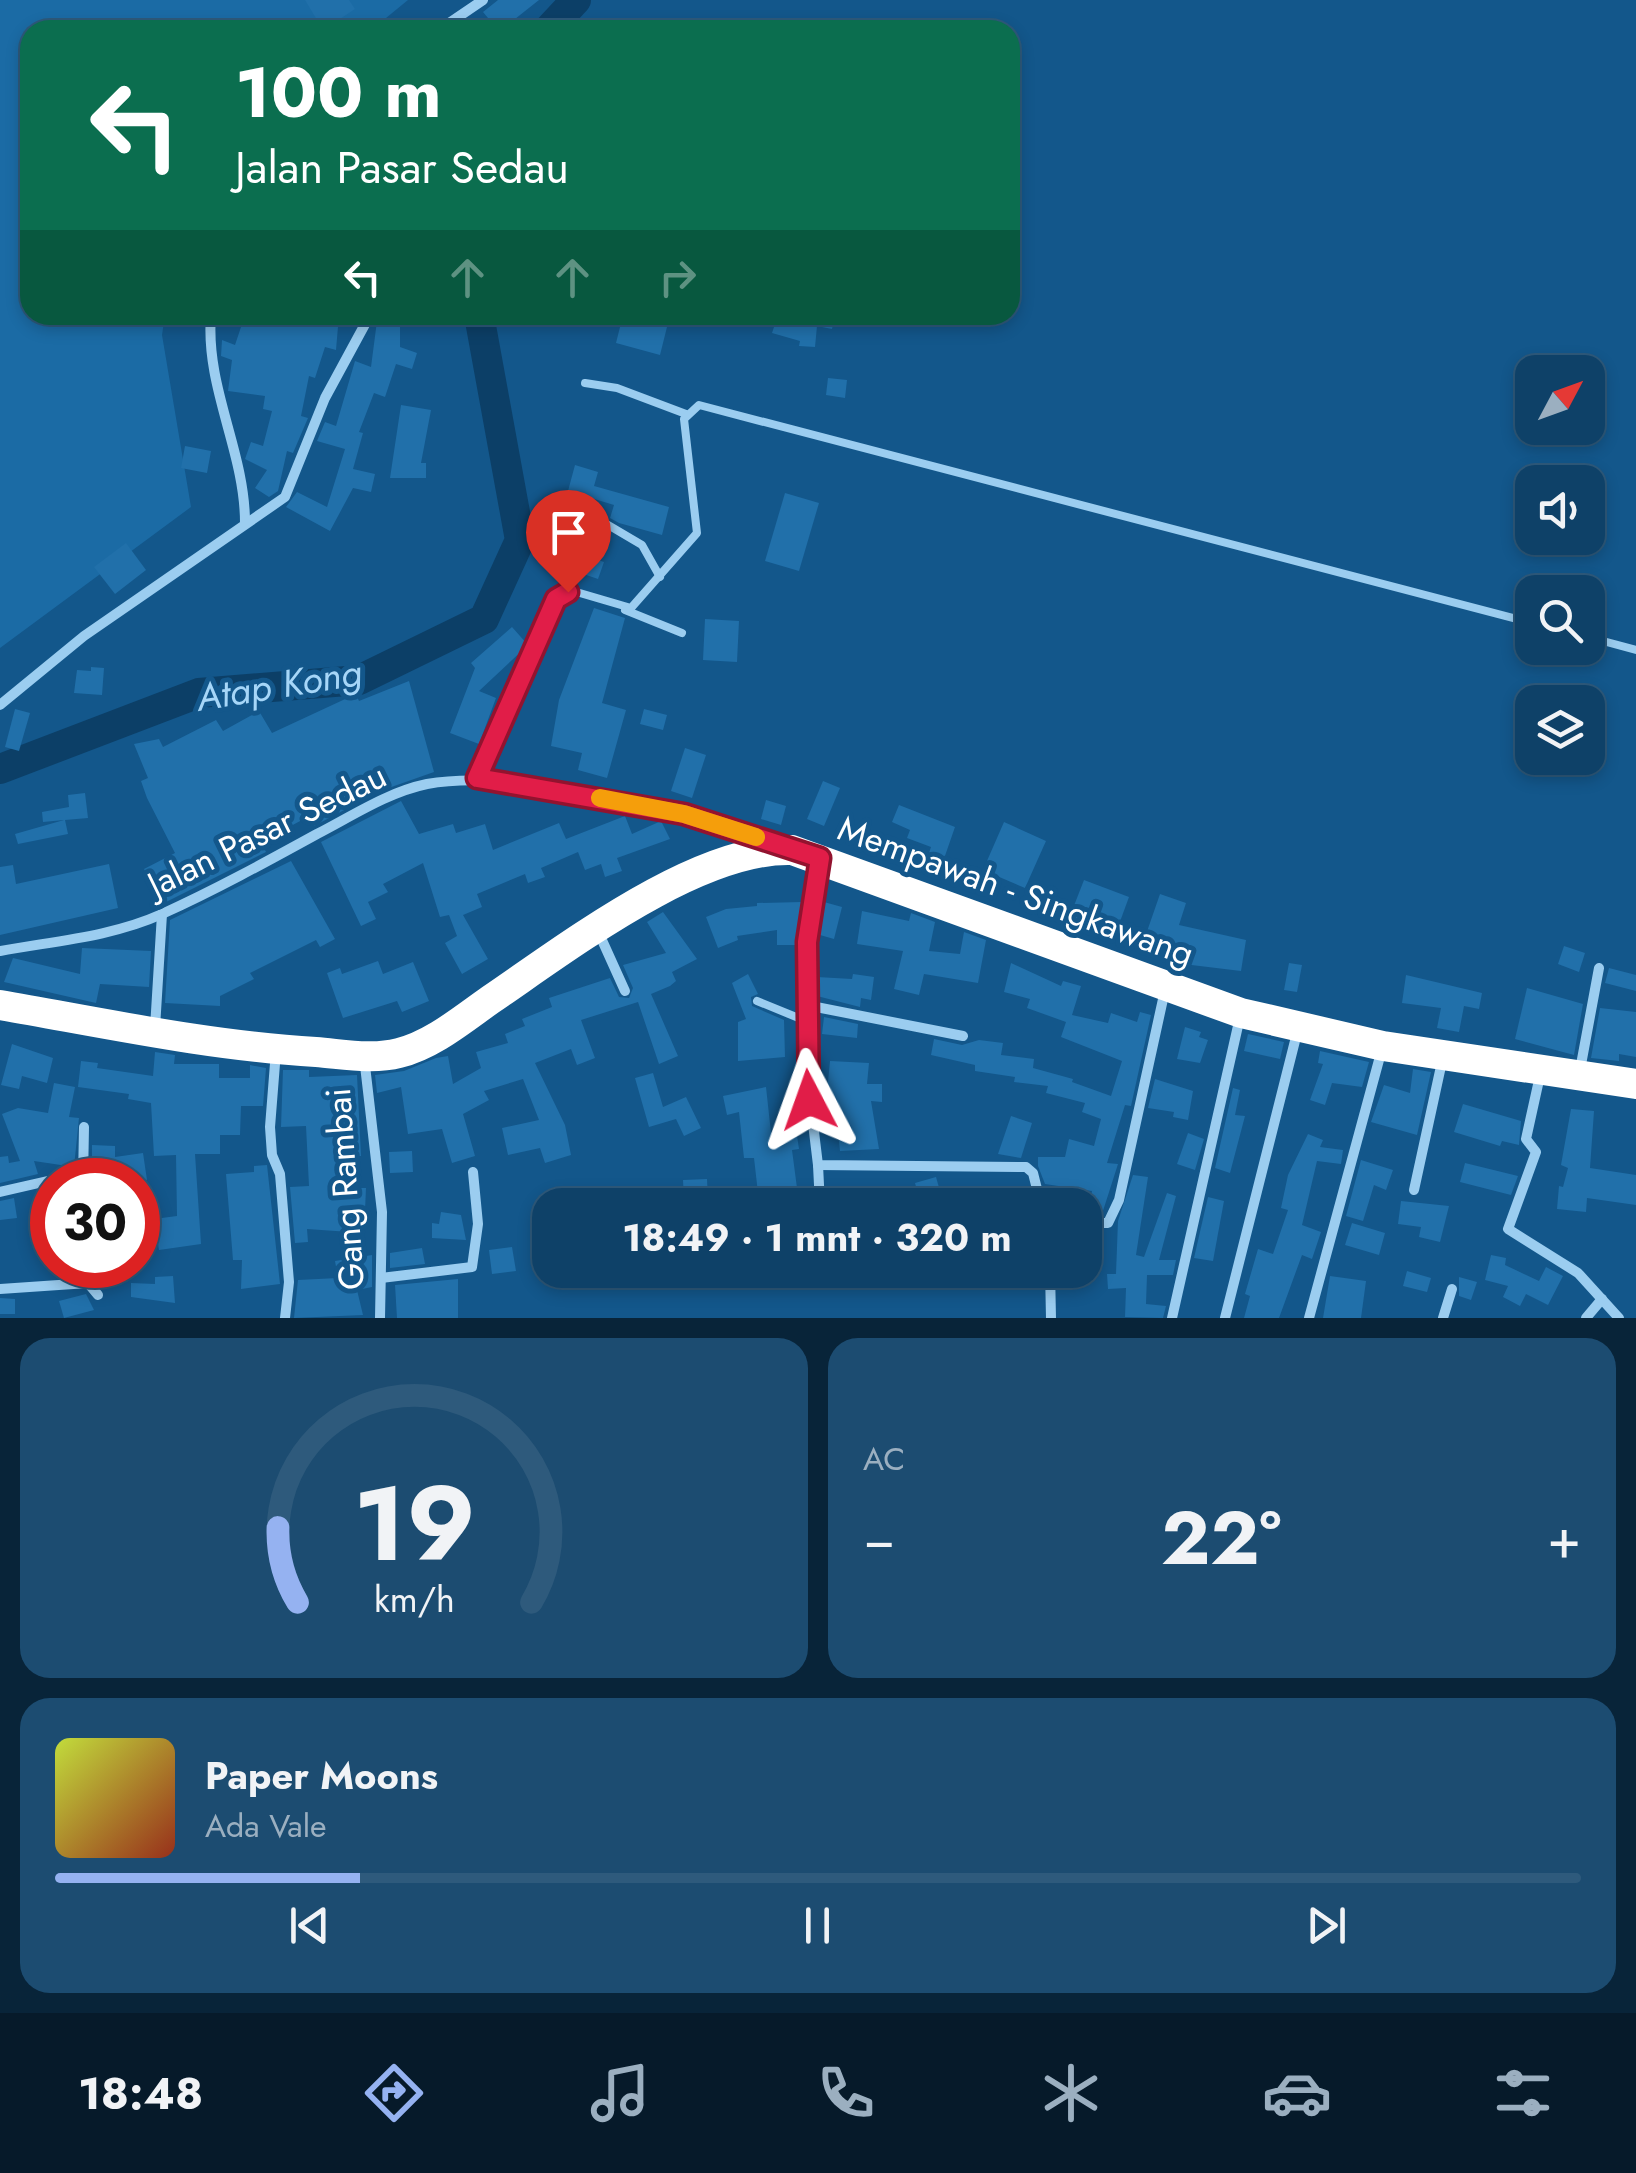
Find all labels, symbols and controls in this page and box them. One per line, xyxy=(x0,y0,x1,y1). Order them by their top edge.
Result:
text: 100 m xyxy=(235,42,442,143)
icon: left xyxy=(70,60,200,190)
text: Jalan Pasar Sedau xyxy=(235,135,569,200)
icon: left xyxy=(335,250,390,305)
icon: ahead xyxy=(440,250,495,305)
icon: ahead xyxy=(545,250,600,305)
icon: right xyxy=(650,250,705,305)
north arrow xyxy=(1515,355,1605,445)
map controls xyxy=(1515,355,1605,775)
button: sound xyxy=(1515,465,1605,555)
pin xyxy=(526,490,611,593)
icon: arrive xyxy=(541,505,596,560)
button: search xyxy=(1515,575,1605,665)
water label: Atap Kong xyxy=(191,644,366,725)
button: layers xyxy=(1515,685,1605,775)
street label: Jalan Pasar Sedau xyxy=(136,751,395,911)
street label: Mempawah - Singkawang xyxy=(831,803,1201,979)
position arrow xyxy=(757,1048,861,1152)
street label: Gang Rambai xyxy=(313,1086,377,1292)
speed limit sign: 30 xyxy=(30,1158,160,1288)
text: 18:49 · 1 mnt · 320 m xyxy=(622,1210,1012,1265)
text: AC xyxy=(863,1436,905,1482)
text: 19 xyxy=(353,1449,475,1599)
text: 22° xyxy=(1161,1484,1282,1592)
text: − xyxy=(863,1499,895,1579)
text: + xyxy=(1547,1499,1581,1579)
text: km/h xyxy=(374,1574,454,1625)
text: Paper Moons xyxy=(205,1748,438,1803)
text: Ada Vale xyxy=(205,1803,327,1849)
icon: previous xyxy=(282,1898,337,1953)
icon: pause xyxy=(790,1898,845,1953)
icon: next xyxy=(1299,1898,1354,1953)
icon: directions xyxy=(359,2058,429,2128)
icon: music xyxy=(585,2058,655,2128)
icon: phone xyxy=(811,2058,881,2128)
icon: climate xyxy=(1036,2058,1106,2128)
icon: car xyxy=(1262,2058,1332,2128)
icon: filters xyxy=(1488,2058,1558,2128)
text: 18:48 xyxy=(78,2061,203,2126)

